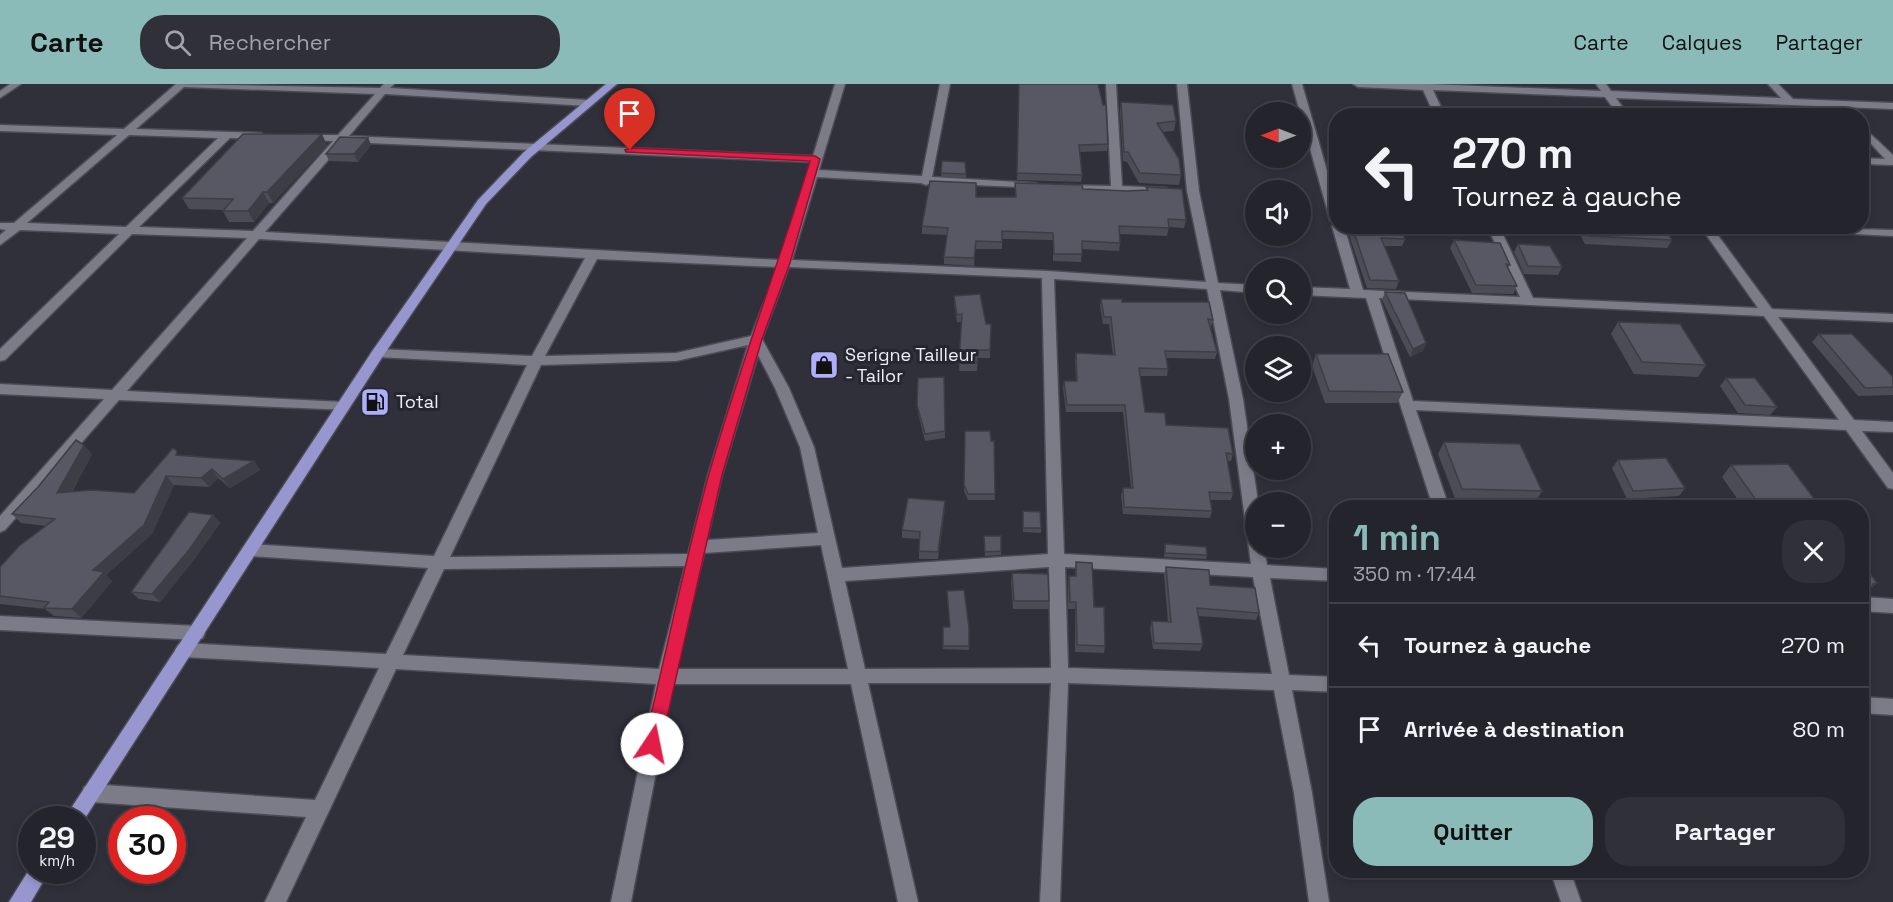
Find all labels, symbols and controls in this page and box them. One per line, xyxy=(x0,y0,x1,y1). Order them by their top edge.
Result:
search box xyxy=(140,15,560,69)
text: Carte xyxy=(30,24,104,60)
icon: search xyxy=(161,26,194,59)
text: Rechercher xyxy=(209,28,331,56)
text: Carte xyxy=(1574,29,1629,56)
text: Calques xyxy=(1662,29,1742,56)
text: Partager xyxy=(1775,29,1863,56)
pin xyxy=(604,88,655,150)
icon: arrive xyxy=(613,97,646,130)
north arrow xyxy=(1245,102,1311,168)
map controls xyxy=(1245,102,1311,558)
text: 270 m xyxy=(1452,127,1573,180)
icon: left xyxy=(1353,132,1431,210)
text: Tournez à gauche xyxy=(1452,179,1682,214)
button: sound xyxy=(1245,180,1311,246)
button: search xyxy=(1245,258,1311,324)
button: layers xyxy=(1245,336,1311,402)
place label: Serigne Tailleur - Tailor xyxy=(845,343,977,387)
shop icon: Serigne Tailleur - Tailor xyxy=(808,349,840,381)
fuel station icon: Total xyxy=(359,386,391,418)
place label: Total xyxy=(396,390,439,413)
button: + xyxy=(1245,414,1311,480)
button: − xyxy=(1245,492,1311,558)
text: 1 min xyxy=(1353,515,1441,561)
button: close xyxy=(1782,520,1845,583)
text: 350 m · 17:44 xyxy=(1353,561,1476,587)
icon: left xyxy=(1353,629,1386,662)
text: Tournez à gauche xyxy=(1404,631,1591,659)
text: 270 m xyxy=(1781,631,1845,659)
position arrow xyxy=(620,712,684,776)
icon: arrive xyxy=(1353,713,1386,746)
text: Arrivée à destination xyxy=(1404,715,1625,743)
text: 80 m xyxy=(1793,715,1845,743)
button: Quitter xyxy=(1353,797,1593,866)
button: Partager xyxy=(1605,797,1845,866)
speed limit sign: 30 xyxy=(108,806,186,884)
text: 29 xyxy=(39,818,75,857)
text: km/h xyxy=(39,851,75,870)

